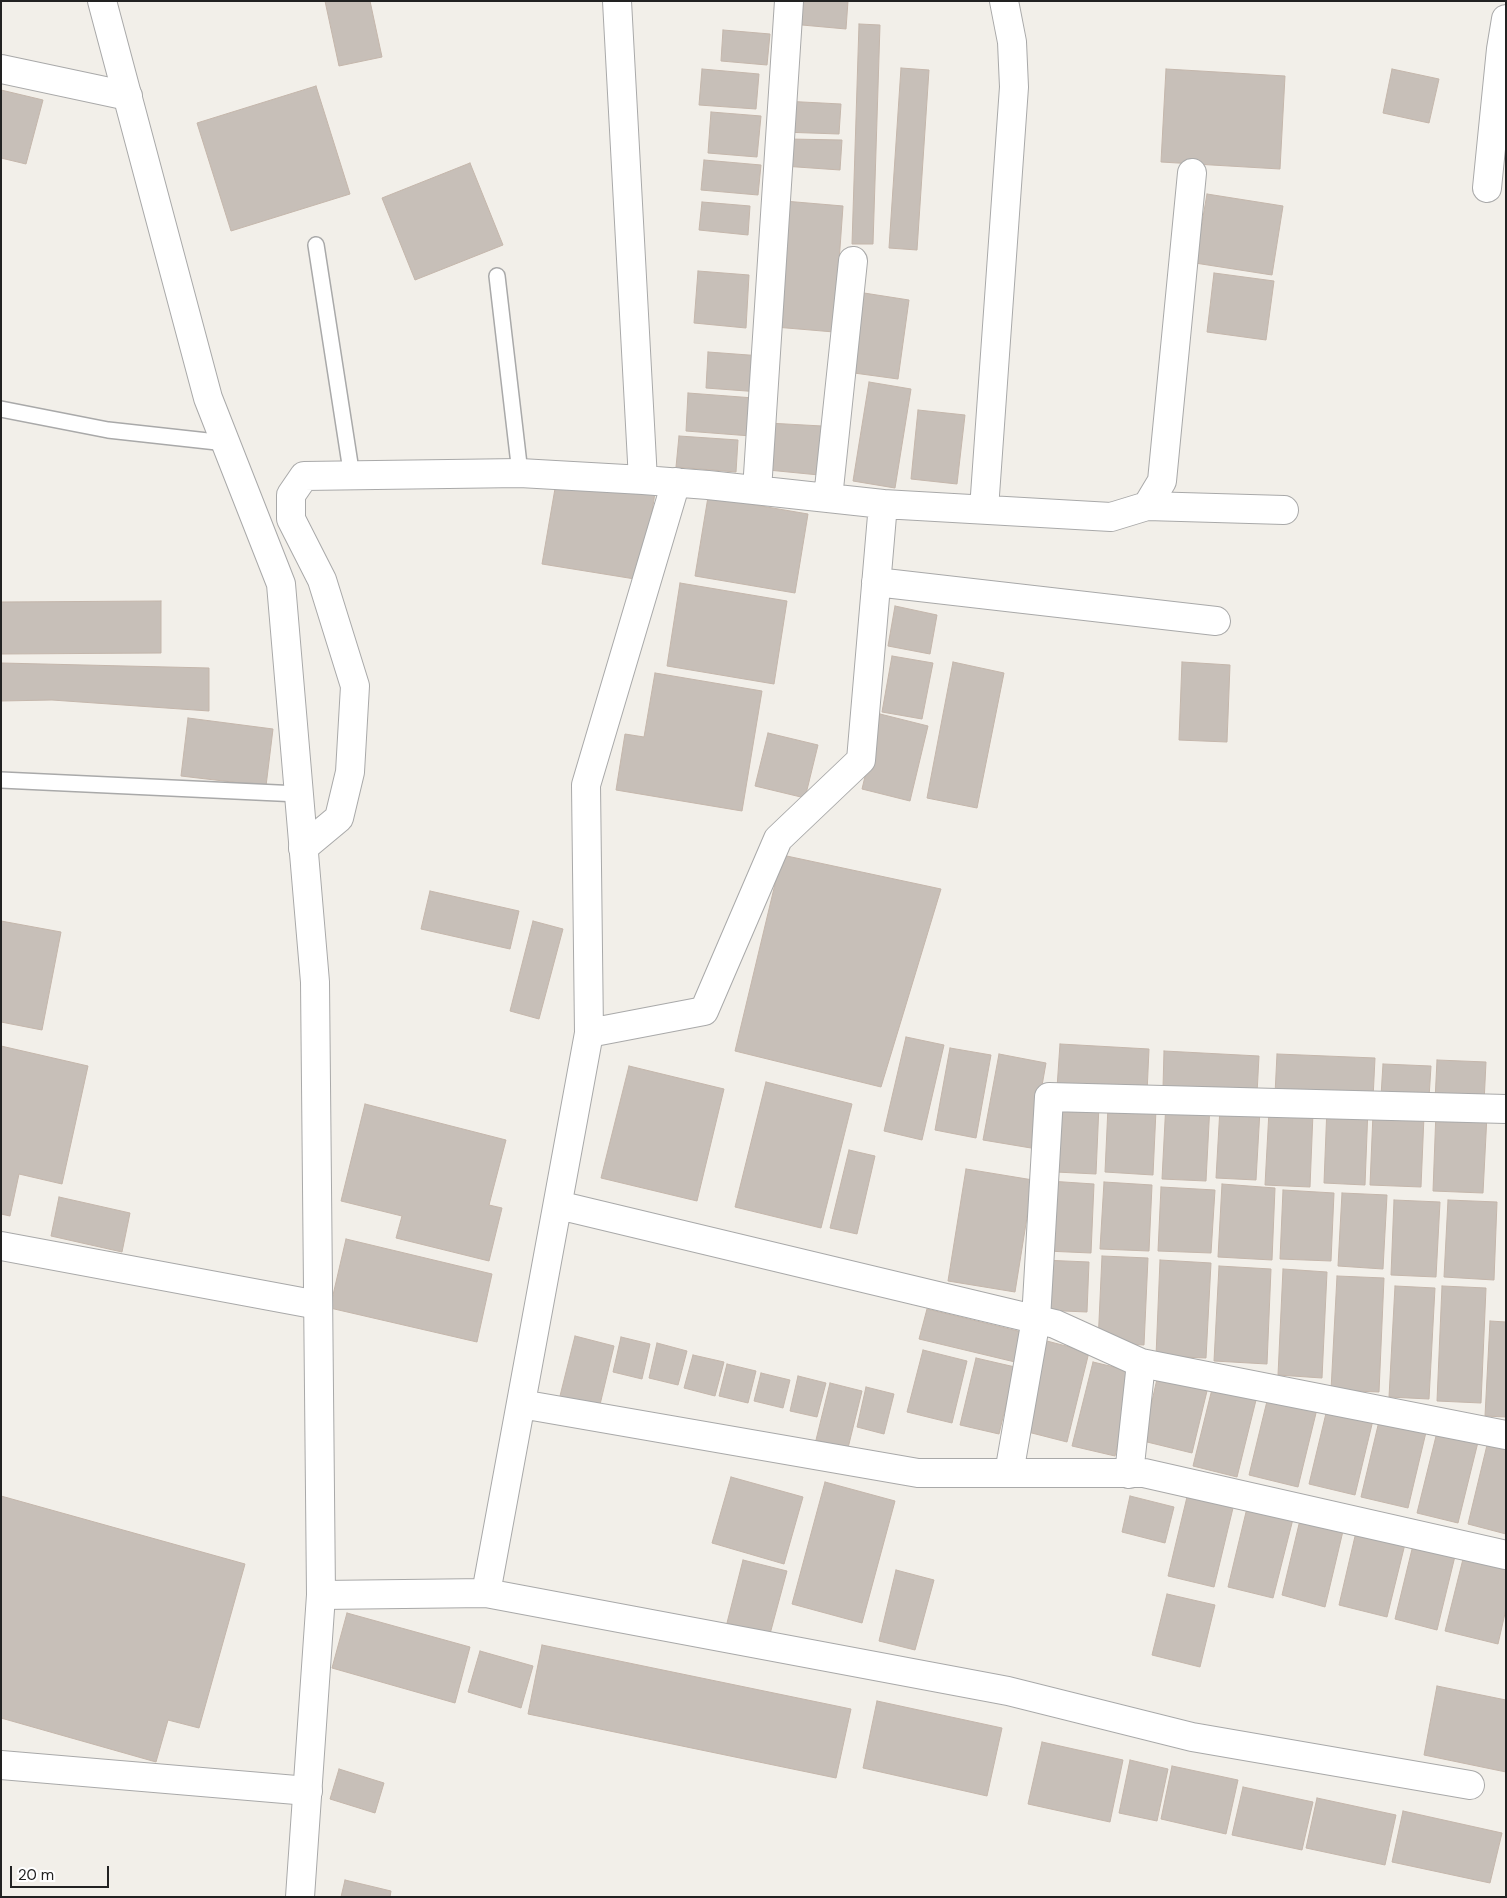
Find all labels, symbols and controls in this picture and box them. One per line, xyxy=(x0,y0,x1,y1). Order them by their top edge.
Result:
scale bar xyxy=(12,1856,111,1888)
text: 20 m xyxy=(18,1865,54,1885)

